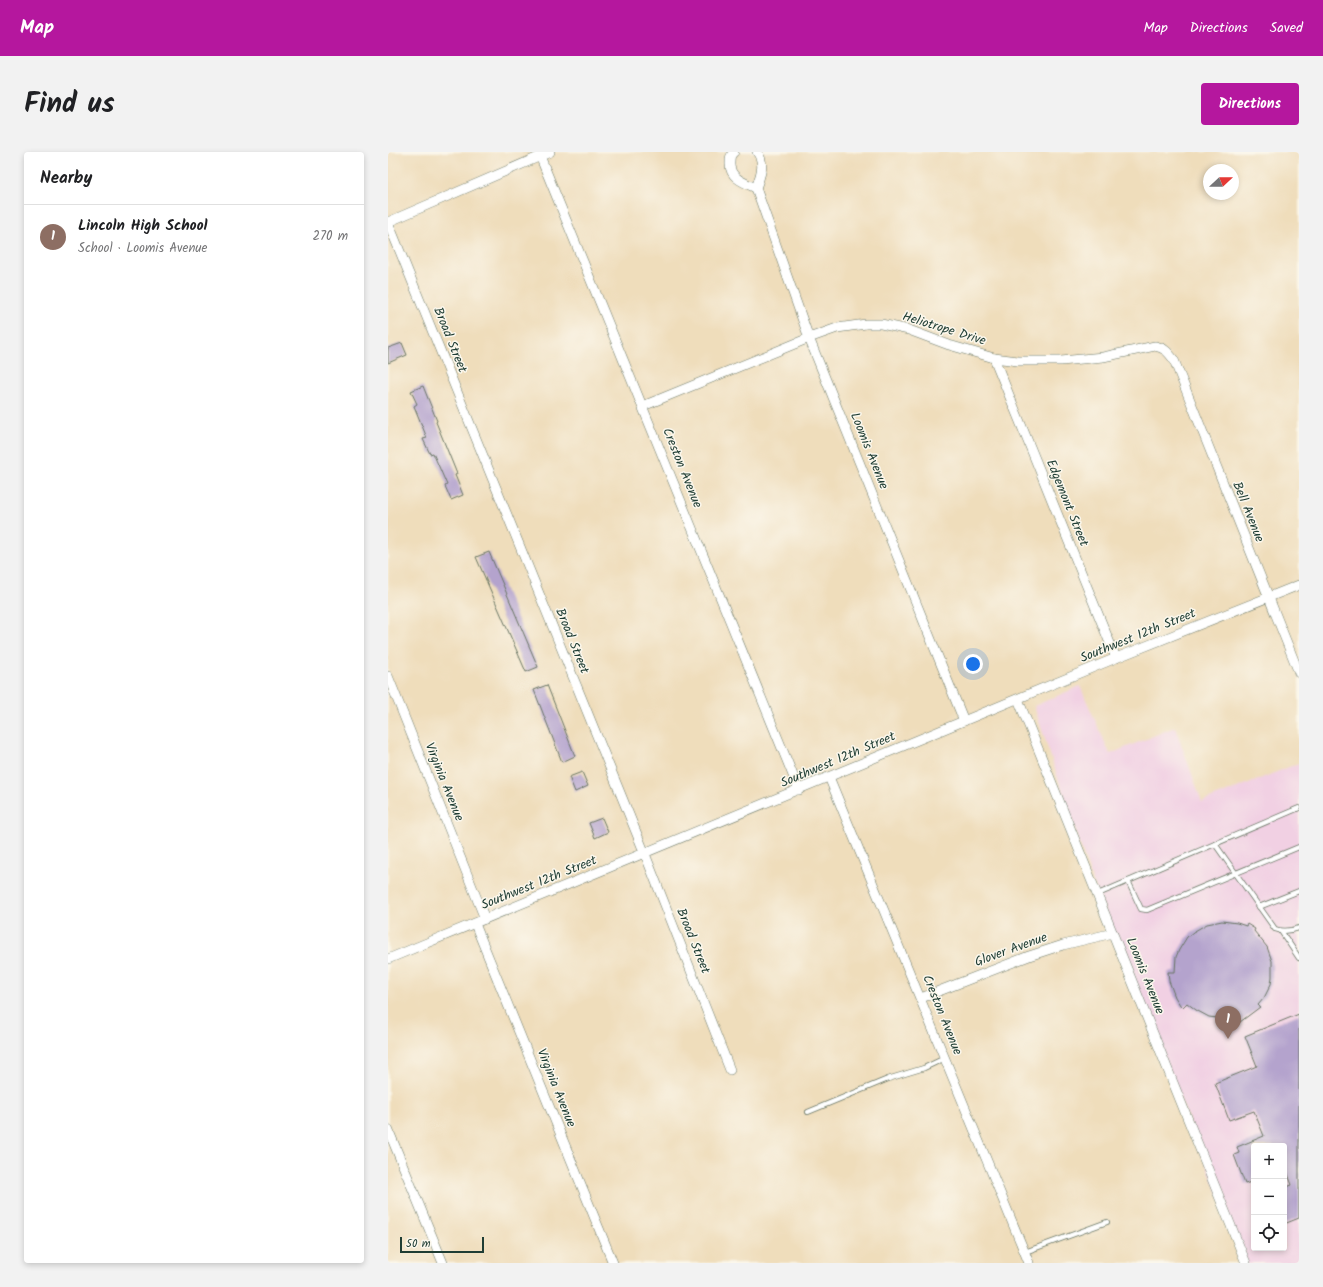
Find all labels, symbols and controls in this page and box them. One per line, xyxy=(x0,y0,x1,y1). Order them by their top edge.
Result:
text: Map xyxy=(20,13,54,43)
text: Map xyxy=(1143,17,1168,39)
text: Directions xyxy=(1190,17,1248,39)
text: Saved xyxy=(1270,17,1303,39)
text: Find us xyxy=(24,82,115,127)
button: Directions xyxy=(1201,83,1299,125)
north arrow xyxy=(1203,164,1239,200)
text: Nearby xyxy=(40,165,92,192)
text: Lincoln High School xyxy=(78,214,207,238)
text: 1 xyxy=(51,226,55,247)
text: 270 m xyxy=(312,226,348,247)
text: School · Loomis Avenue xyxy=(78,238,207,259)
street label: Broad Street xyxy=(427,304,473,377)
street label: Heliotrope Drive xyxy=(900,306,988,352)
street label: Loomis Avenue xyxy=(844,409,894,493)
street label: Creston Avenue xyxy=(656,425,708,511)
street label: Edgemont Street xyxy=(1040,456,1094,551)
street label: Bell Avenue xyxy=(1226,478,1270,546)
street label: Southwest 12th Street xyxy=(1077,603,1200,669)
street label: Broad Street xyxy=(549,605,595,678)
your location xyxy=(963,654,983,674)
street label: Southwest 12th Street xyxy=(777,726,900,794)
street label: Virginia Avenue xyxy=(419,740,469,825)
street label: Southwest 12th Street xyxy=(478,850,601,916)
street label: Broad Street xyxy=(670,905,716,978)
street label: Glover Avenue xyxy=(972,927,1050,973)
street label: Loomis Avenue xyxy=(1120,934,1170,1018)
street label: Creston Avenue xyxy=(916,972,968,1058)
pin: 1 xyxy=(1215,1006,1241,1039)
street label: Virginia Avenue xyxy=(531,1046,581,1131)
map controls xyxy=(1251,1143,1287,1251)
button: + xyxy=(1251,1143,1287,1179)
button: − xyxy=(1251,1179,1287,1215)
button: locate xyxy=(1251,1215,1287,1251)
scale bar xyxy=(400,1235,484,1254)
text: 50 m xyxy=(406,1235,431,1253)

